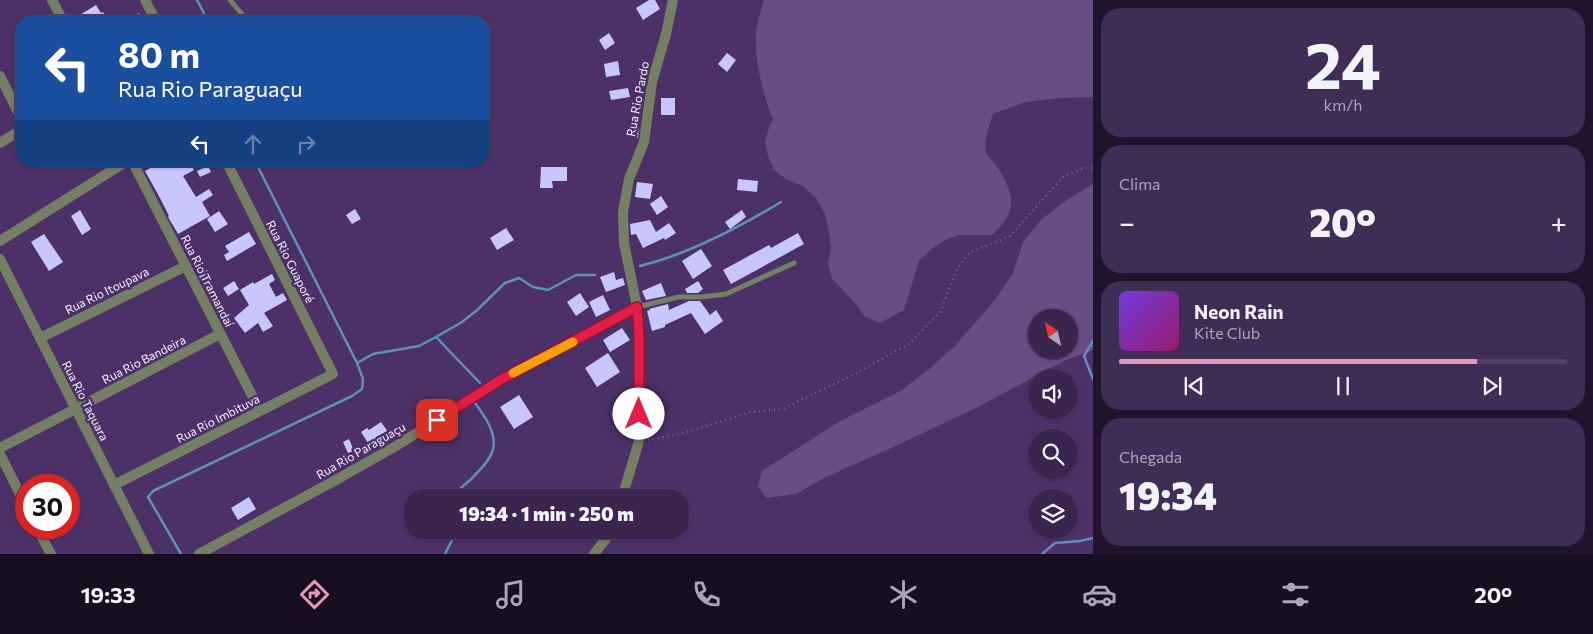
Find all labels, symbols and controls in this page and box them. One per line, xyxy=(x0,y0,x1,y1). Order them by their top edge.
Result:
text: 24 xyxy=(1305,23,1381,102)
text: 80 m xyxy=(118,32,200,75)
icon: left xyxy=(35,35,100,100)
street label: Rua Rio Pardo xyxy=(623,60,651,138)
text: Rua Rio Paraguaçu xyxy=(118,75,303,102)
text: km/h xyxy=(1324,95,1362,114)
icon: left xyxy=(186,130,214,158)
icon: ahead xyxy=(239,130,267,158)
icon: right xyxy=(292,130,320,158)
text: Clima xyxy=(1119,174,1160,193)
text: 20° xyxy=(1309,198,1376,245)
text: − xyxy=(1119,205,1135,239)
text: + xyxy=(1551,205,1567,239)
street label: Rua Rio Guaporé xyxy=(264,218,318,305)
street label: Rua Rio Tramandaí xyxy=(179,232,238,330)
street label: Rua Rio Itoupava xyxy=(62,264,151,316)
text: Neon Rain xyxy=(1194,300,1284,323)
north arrow xyxy=(1028,309,1078,359)
map controls xyxy=(1028,309,1078,539)
text: Kite Club xyxy=(1194,323,1260,342)
street label: Rua Rio Bandeira xyxy=(99,332,188,386)
street label: Rua Rio Taquara xyxy=(60,358,112,443)
button: sound xyxy=(1028,369,1078,419)
icon: previous xyxy=(1180,372,1208,400)
icon: pause xyxy=(1329,372,1357,400)
icon: next xyxy=(1478,372,1506,400)
position arrow xyxy=(612,387,664,439)
street label: Rua Rio Imbituva xyxy=(173,391,262,445)
pin xyxy=(416,399,458,441)
icon: arrive xyxy=(423,406,451,434)
street label: Rua Rio Paraguaçu xyxy=(313,419,408,481)
button: search xyxy=(1028,429,1078,479)
text: Chegada xyxy=(1119,447,1182,466)
text: 19:34 xyxy=(1119,471,1217,518)
speed limit sign: 30 xyxy=(15,474,80,539)
button: layers xyxy=(1028,489,1078,539)
text: 19:34 · 1 min · 250 m xyxy=(459,502,634,525)
icon: directions xyxy=(297,577,332,612)
icon: music xyxy=(493,577,528,612)
icon: phone xyxy=(689,577,724,612)
icon: climate xyxy=(886,577,921,612)
icon: car xyxy=(1082,577,1117,612)
icon: filters xyxy=(1278,577,1313,612)
text: 19:33 xyxy=(81,581,135,608)
text: 20° xyxy=(1474,581,1512,608)

